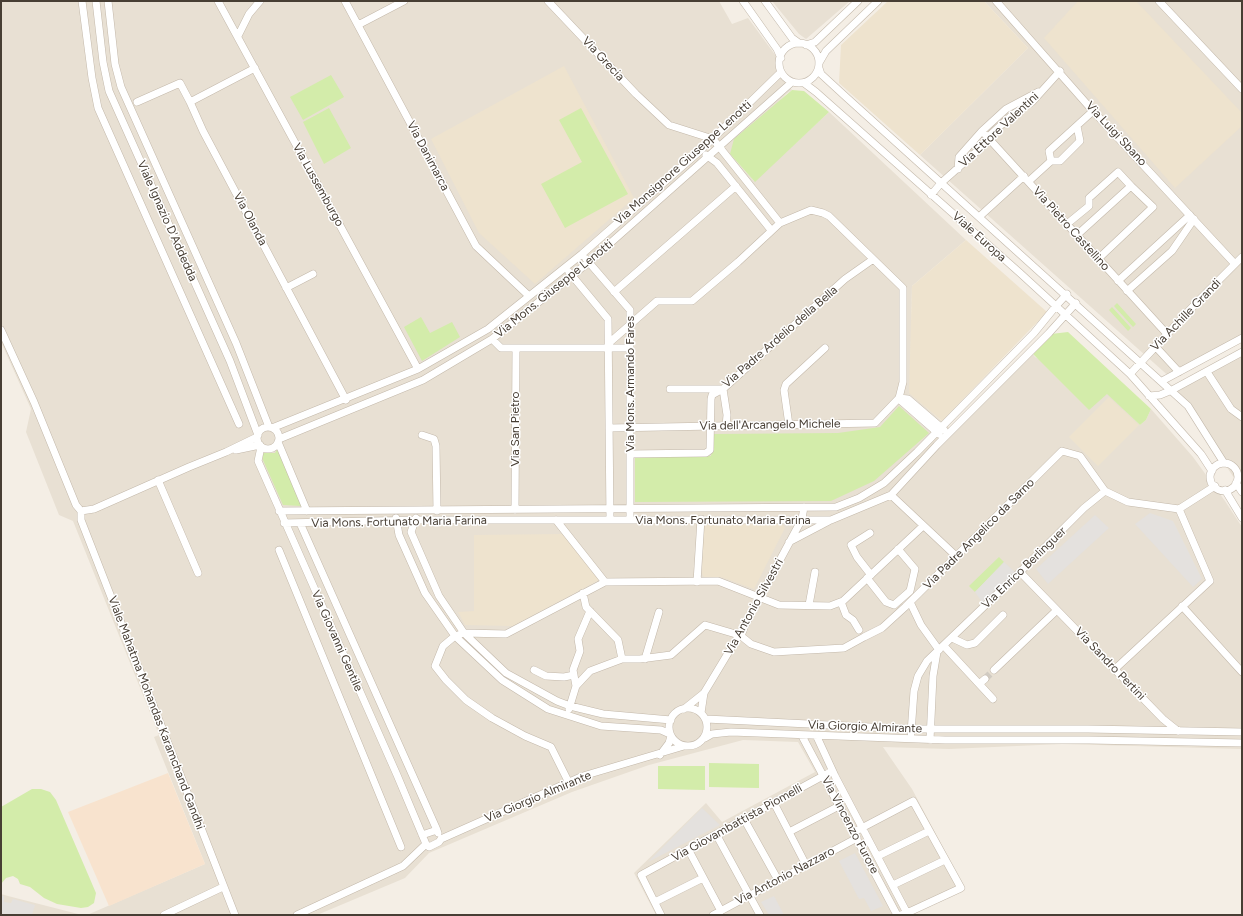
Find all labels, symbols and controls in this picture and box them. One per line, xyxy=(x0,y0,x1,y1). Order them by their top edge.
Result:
street label: Via Grecia xyxy=(579,34,627,84)
street label: Via Ettore Valentini xyxy=(956,89,1042,171)
street label: Via Monsignore Giuseppe Lenotti xyxy=(612,98,754,228)
street label: Via Luigi Sbano xyxy=(1082,99,1150,169)
street label: Via Danimarca xyxy=(404,119,452,193)
street label: Via Lussemburgo xyxy=(289,141,347,229)
street label: Viale Ignazio D'Addedda xyxy=(134,158,200,284)
street label: Via Pietro Castellino xyxy=(1029,184,1113,274)
street label: Via Olanda xyxy=(230,190,270,248)
street label: Viale Europa xyxy=(949,209,1009,265)
street label: Via Mons. Giuseppe Lenotti xyxy=(492,237,616,341)
street label: Via Achille Grandi xyxy=(1148,276,1224,354)
street label: Via Padre Ardelio della Bella xyxy=(719,283,841,391)
street label: Via Mons. Armando Fares xyxy=(623,316,637,452)
street label: Via San Pietro xyxy=(508,391,522,467)
street label: Via dell'Arcangelo Michele xyxy=(699,417,841,433)
street label: Via Padre Angelico da Sarno xyxy=(920,475,1038,593)
street label: Via Mons. Fortunato Maria Farina xyxy=(311,513,487,531)
street label: Via Mons. Fortunato Maria Farina xyxy=(635,513,811,527)
street label: Via Enrico Berlinguer xyxy=(979,524,1069,612)
street label: Via Antonio Silvestri xyxy=(721,556,787,658)
street label: Via Giovanni Gentile xyxy=(308,588,366,694)
street label: Viale Mahatma Mohandas Karamchand Gandhi xyxy=(105,594,207,832)
street label: Via Sandro Pertini xyxy=(1072,625,1148,703)
street label: Via Giorgio Almirante xyxy=(808,718,922,736)
street label: Via Giorgio Almirante xyxy=(482,768,594,826)
street label: Via Vincenzo Furore xyxy=(818,774,882,876)
street label: Via Giovambattista Piomelli xyxy=(669,781,805,865)
street label: Via Antonio Nazzaro xyxy=(733,844,837,908)

